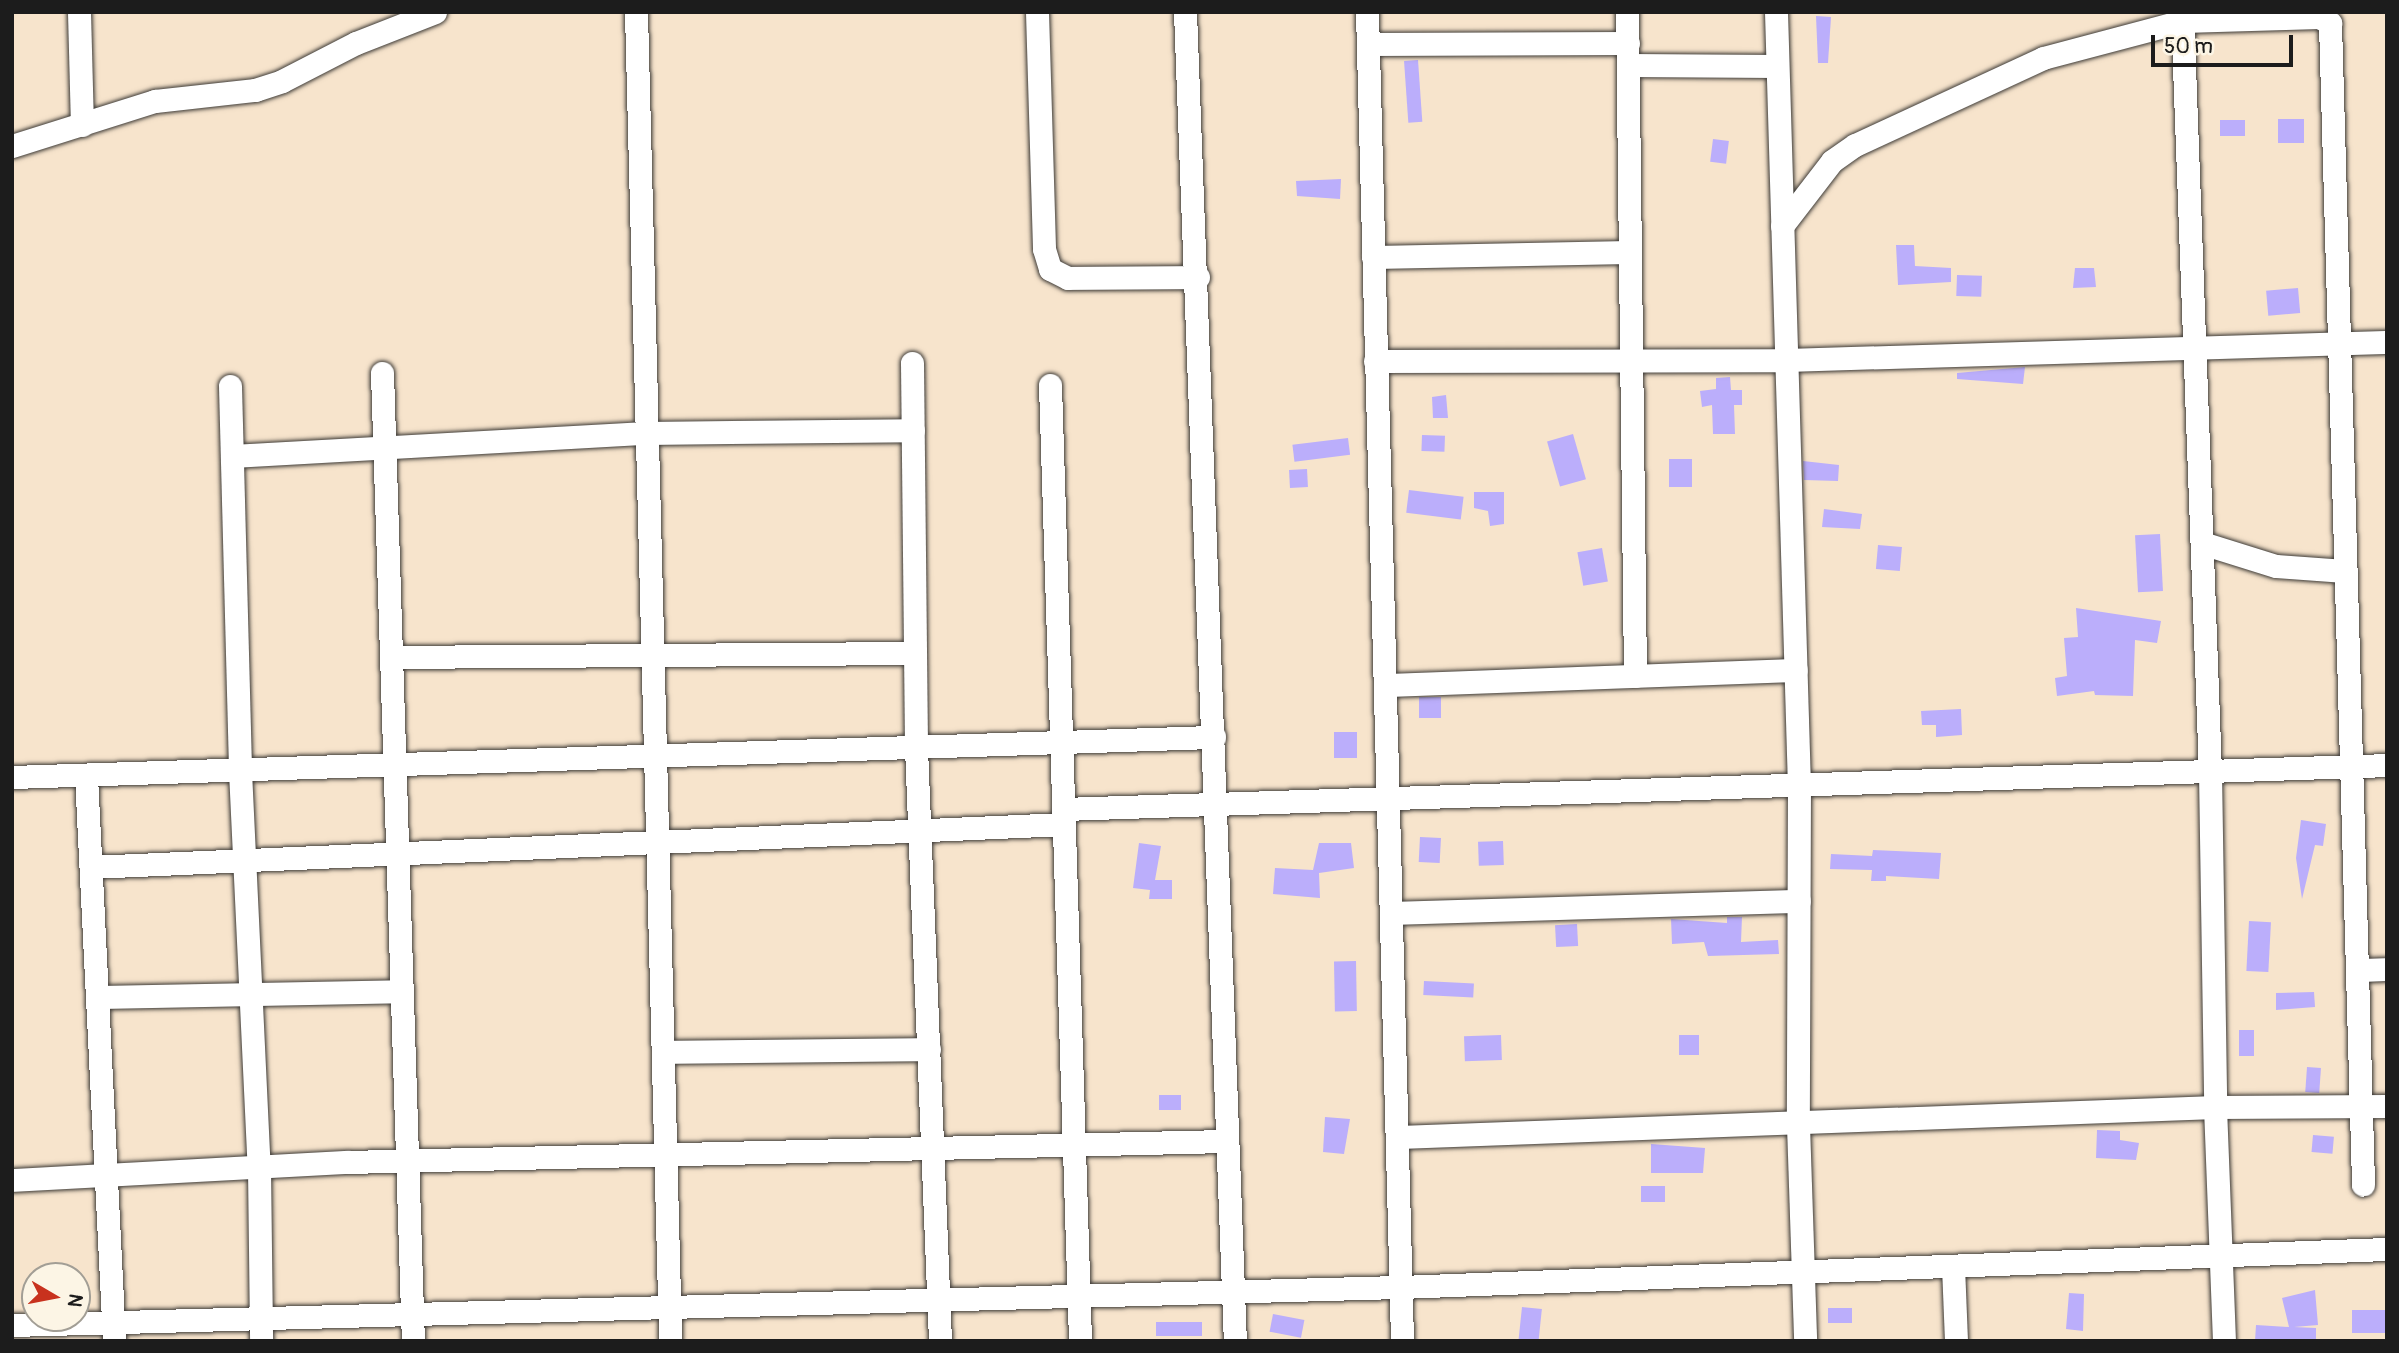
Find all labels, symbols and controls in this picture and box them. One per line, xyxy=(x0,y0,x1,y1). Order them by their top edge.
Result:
scale bar xyxy=(2154,21,2296,65)
text: 50 m xyxy=(2164,33,2213,60)
north arrow xyxy=(21,1262,91,1332)
text: N xyxy=(62,1292,88,1309)

